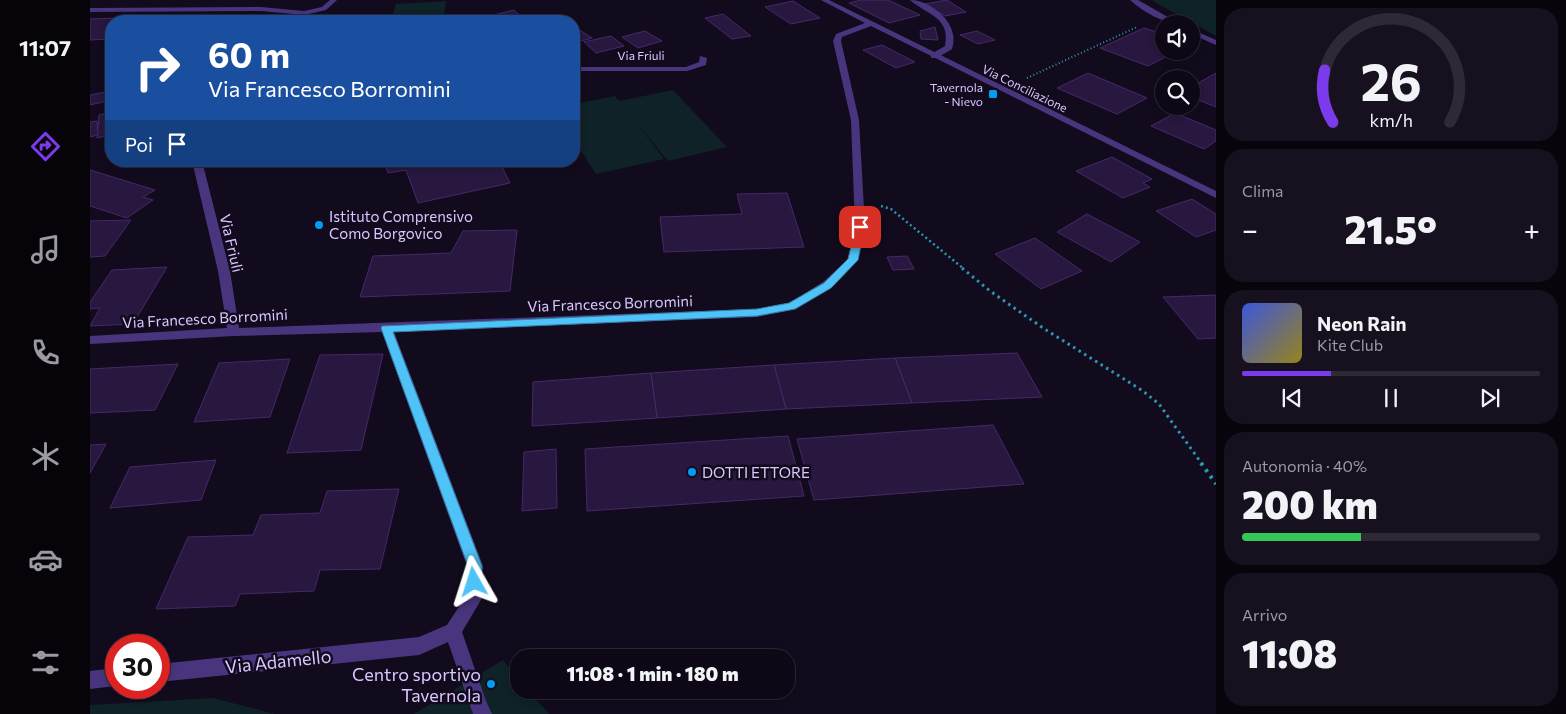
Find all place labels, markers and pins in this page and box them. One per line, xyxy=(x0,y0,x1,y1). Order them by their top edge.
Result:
place label: Tavernola - Nievo xyxy=(930,80,983,108)
marker: Tavernola - Nievo xyxy=(987,88,999,100)
pin xyxy=(839,206,881,248)
place label: Istituto Comprensivo Como Borgovico xyxy=(329,207,473,242)
marker: Istituto Comprensivo Como Borgovico xyxy=(313,219,325,231)
place label: DOTTI ETTORE xyxy=(702,463,810,481)
marker: DOTTI ETTORE xyxy=(686,466,698,478)
place label: Centro sportivo Tavernola xyxy=(352,663,481,706)
marker: Centro sportivo Tavernola xyxy=(485,678,497,690)

